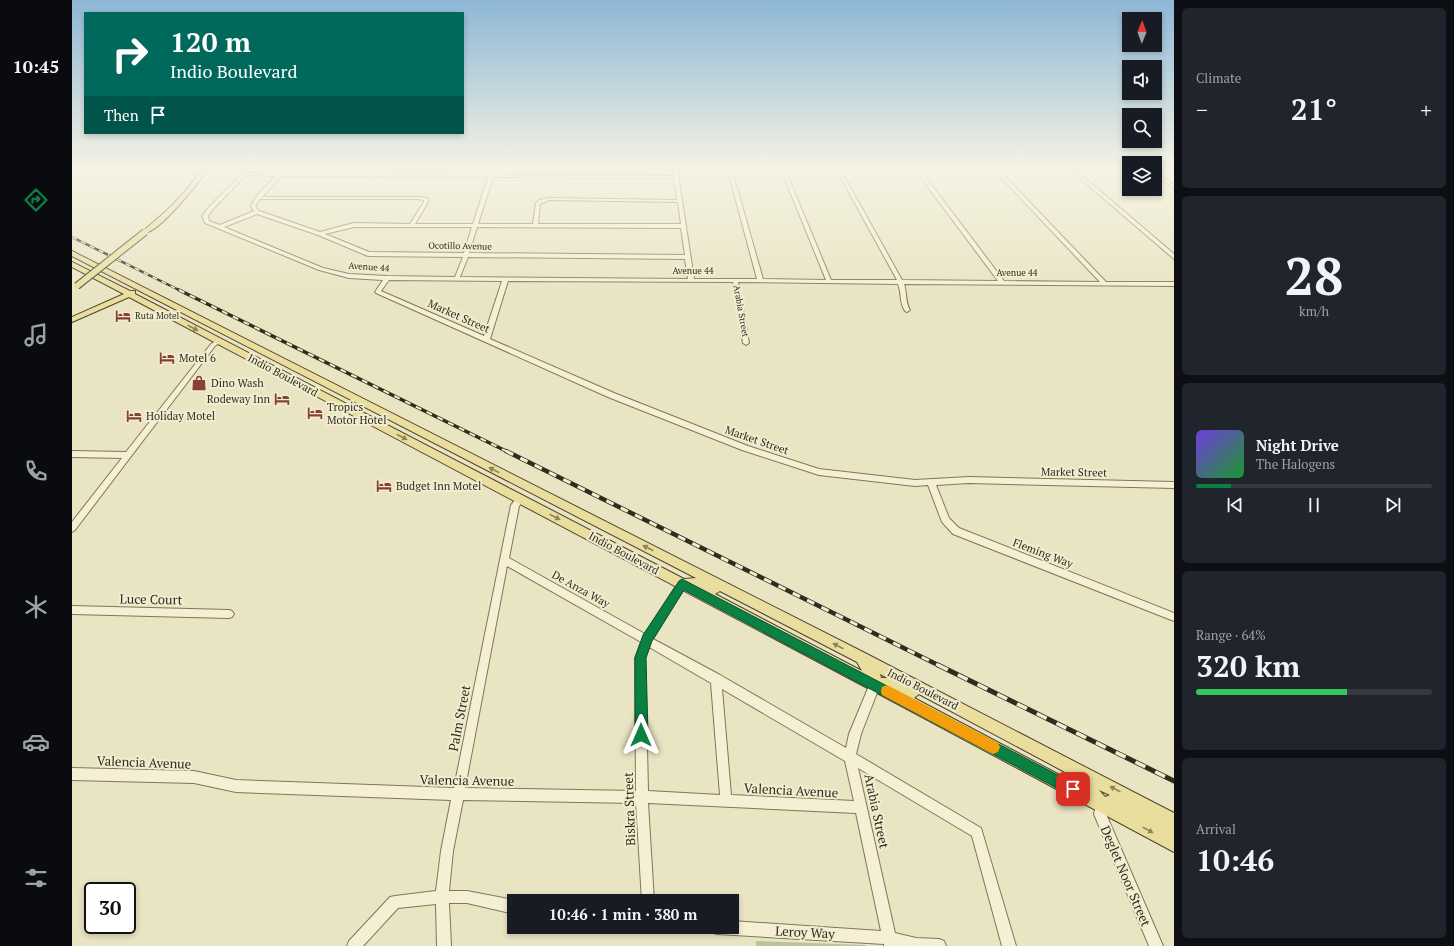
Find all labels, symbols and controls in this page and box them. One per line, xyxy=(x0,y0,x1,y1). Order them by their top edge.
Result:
north arrow xyxy=(1122,12,1162,52)
map controls xyxy=(1122,12,1162,196)
text: 120 m xyxy=(170,23,251,60)
icon: right xyxy=(104,28,156,80)
text: 10:45 xyxy=(13,54,59,78)
text: Indio Boulevard xyxy=(170,59,297,83)
button: sound xyxy=(1122,60,1162,100)
text: Climate xyxy=(1196,69,1241,87)
text: 21° xyxy=(1291,89,1337,129)
text: − xyxy=(1196,95,1208,124)
text: + xyxy=(1420,95,1432,124)
icon: arrive xyxy=(147,104,169,126)
text: Then xyxy=(104,105,139,125)
button: search xyxy=(1122,108,1162,148)
button: layers xyxy=(1122,156,1162,196)
icon: directions xyxy=(22,186,50,214)
street label: Ocotillo Avenue xyxy=(428,239,492,253)
text: 28 xyxy=(1285,241,1343,310)
street label: Avenue 44 xyxy=(348,260,390,274)
street label: Avenue 44 xyxy=(672,265,714,277)
street label: Avenue 44 xyxy=(996,267,1038,279)
street label: Arabia Street xyxy=(731,284,752,339)
street label: Market Street xyxy=(426,296,492,336)
text: km/h xyxy=(1299,302,1329,320)
hotel icon: Ruta Motel xyxy=(114,307,132,325)
place label: Ruta Motel xyxy=(135,310,180,322)
icon: music xyxy=(22,321,50,349)
one-way arrow xyxy=(187,324,199,331)
hotel icon: Motel 6 xyxy=(158,349,176,367)
place label: Motel 6 xyxy=(179,351,216,365)
street label: Indio Boulevard xyxy=(245,351,321,399)
shop icon: Dino Wash xyxy=(190,374,208,392)
place label: Dino Wash xyxy=(211,376,264,390)
hotel icon: Rodeway Inn xyxy=(273,390,291,408)
place label: Rodeway Inn xyxy=(207,392,270,406)
place label: Tropics Motor Hotel xyxy=(327,400,386,427)
hotel icon: Tropics Motor Hotel xyxy=(306,404,324,422)
hotel icon: Holiday Motel xyxy=(125,407,143,425)
place label: Holiday Motel xyxy=(146,409,215,423)
street label: Market Street xyxy=(723,423,791,457)
one-way arrow xyxy=(397,434,408,440)
text: Night Drive xyxy=(1256,435,1339,455)
text: The Halogens xyxy=(1256,455,1335,473)
icon: phone xyxy=(22,457,50,485)
street label: Market Street xyxy=(1041,464,1107,480)
one-way arrow xyxy=(489,466,500,473)
hotel icon: Budget Inn Motel xyxy=(375,477,393,495)
place label: Budget Inn Motel xyxy=(396,479,481,493)
icon: previous xyxy=(1224,494,1246,516)
icon: pause xyxy=(1303,494,1325,516)
icon: next xyxy=(1382,494,1404,516)
one-way arrow xyxy=(549,514,561,520)
street label: Indio Boulevard xyxy=(586,529,662,577)
street label: Fleming Way xyxy=(1011,535,1075,571)
one-way arrow xyxy=(642,545,653,551)
street label: De Anza Way xyxy=(550,567,613,611)
street label: Luce Court xyxy=(120,589,183,609)
icon: climate xyxy=(22,593,50,621)
text: Range · 64% xyxy=(1196,626,1266,644)
one-way arrow xyxy=(832,642,844,649)
text: 320 km xyxy=(1196,646,1300,686)
street label: Indio Boulevard xyxy=(885,665,961,713)
street label: Palm Street xyxy=(444,683,474,753)
position arrow xyxy=(620,714,662,756)
icon: car xyxy=(22,728,50,756)
street label: Valencia Avenue xyxy=(96,751,192,773)
street label: Valencia Avenue xyxy=(420,770,514,790)
street label: Biskra Street xyxy=(619,772,639,846)
street label: Arabia Street xyxy=(860,772,894,850)
pin xyxy=(1056,772,1090,806)
icon: arrive xyxy=(1062,778,1084,800)
street label: Valencia Avenue xyxy=(743,779,839,801)
one-way arrow xyxy=(1109,786,1121,793)
text: Arrival xyxy=(1196,820,1236,838)
street label: Deglet Noor Street xyxy=(1097,823,1155,929)
one-way arrow xyxy=(1142,827,1154,833)
text: 10:46 xyxy=(1196,840,1274,880)
icon: filters xyxy=(22,864,50,892)
speed limit sign: 30 xyxy=(84,882,136,934)
text: 10:46 · 1 min · 380 m xyxy=(549,904,697,924)
street label: Leroy Way xyxy=(775,921,836,943)

